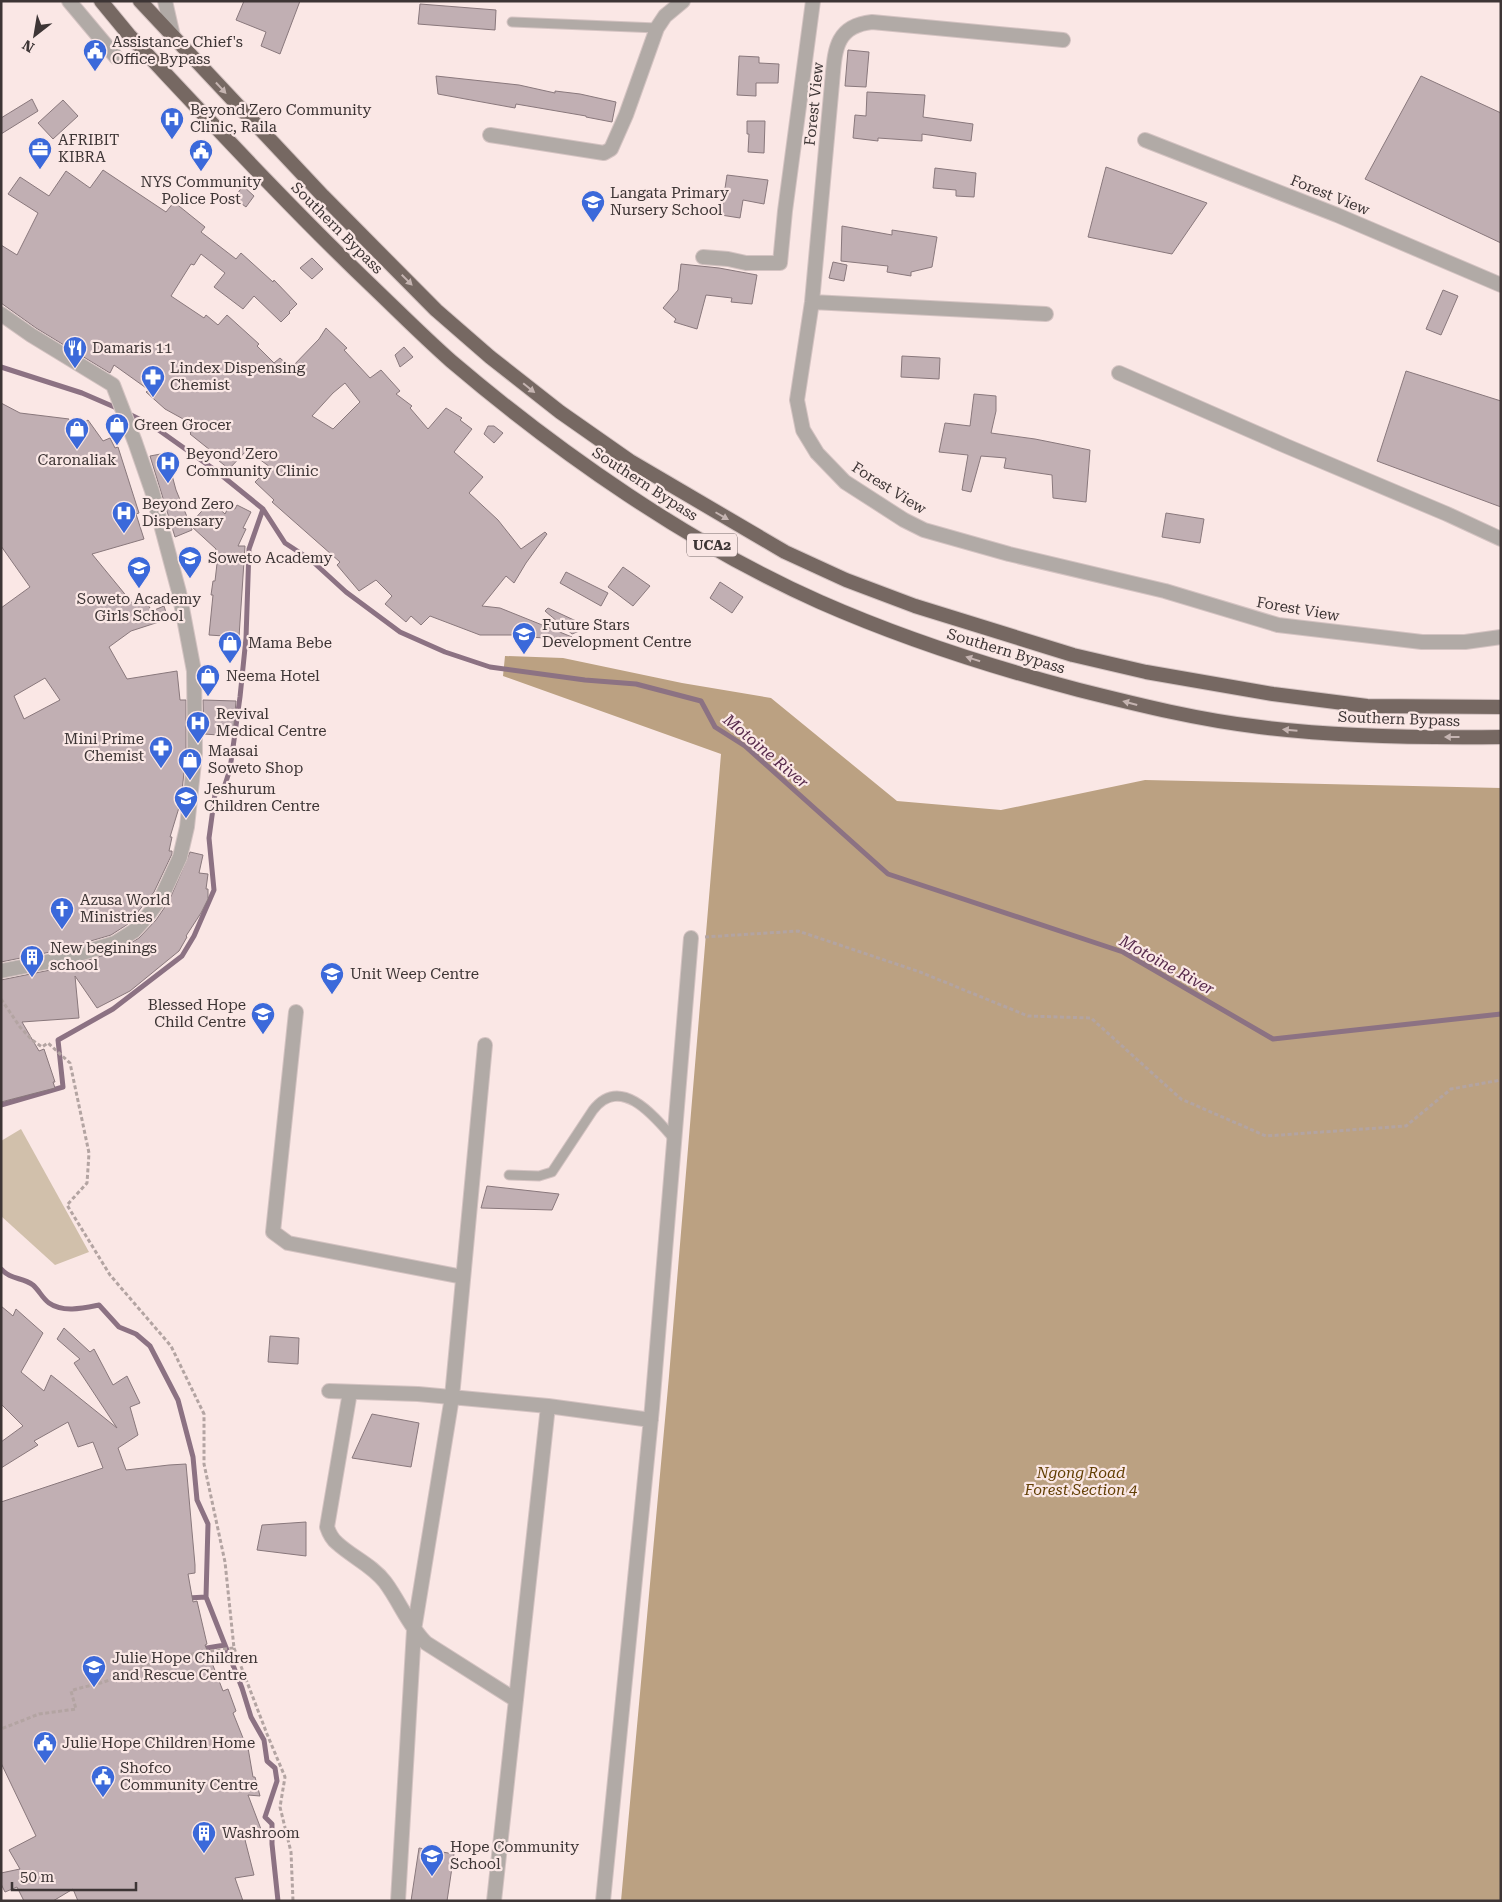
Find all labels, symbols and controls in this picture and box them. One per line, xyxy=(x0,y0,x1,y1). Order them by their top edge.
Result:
north arrow xyxy=(10,10,60,60)
place label: Assistance Chief's Office Bypass xyxy=(112,33,243,68)
text: N xyxy=(19,36,37,56)
public building icon: Assistance Chief's Office Bypass xyxy=(82,38,108,72)
street label: Forest View xyxy=(801,61,827,147)
one-way arrow xyxy=(215,81,227,93)
place label: Beyond Zero Community Clinic, Raila xyxy=(190,101,372,136)
hospital icon: Beyond Zero Community Clinic, Raila xyxy=(159,106,185,140)
place label: AFRIBIT KIBRA xyxy=(58,131,119,166)
office icon: AFRIBIT KIBRA xyxy=(27,136,53,170)
public building icon: NYS Community Police Post xyxy=(188,138,214,172)
street label: Forest View xyxy=(1288,171,1373,219)
place label: NYS Community Police Post xyxy=(141,173,262,208)
street label: Southern Bypass xyxy=(287,178,387,278)
place label: Langata Primary Nursery School xyxy=(610,184,729,219)
school or university icon: Langata Primary Nursery School xyxy=(580,189,606,223)
one-way arrow xyxy=(401,274,413,286)
restaurant icon: Damaris 11 xyxy=(62,335,88,369)
place label: Damaris 11 xyxy=(92,339,172,357)
place label: Lindex Dispensing Chemist xyxy=(170,359,306,394)
pharmacy icon: Lindex Dispensing Chemist xyxy=(140,364,166,398)
one-way arrow xyxy=(522,382,535,393)
shop icon: Green Grocer xyxy=(104,412,130,446)
shop icon: Caronaliak xyxy=(64,416,90,450)
place label: Green Grocer xyxy=(134,416,232,434)
street label: Southern Bypass xyxy=(589,443,701,525)
place label: Beyond Zero Community Clinic xyxy=(186,445,319,480)
hospital icon: Beyond Zero Community Clinic xyxy=(155,450,181,484)
place label: Caronaliak xyxy=(38,451,117,469)
street label: Forest View xyxy=(849,458,930,518)
place label: Beyond Zero Dispensary xyxy=(142,495,234,530)
hospital icon: Beyond Zero Dispensary xyxy=(111,500,137,534)
one-way arrow xyxy=(715,512,729,520)
road number: UCA2 xyxy=(687,534,737,556)
school or university icon: Soweto Academy xyxy=(177,545,203,579)
place label: Soweto Academy xyxy=(208,549,333,567)
school or university icon: Soweto Academy Girls School xyxy=(126,555,152,589)
place label: Soweto Academy Girls School xyxy=(77,590,201,625)
street label: Forest View xyxy=(1255,593,1342,625)
place label: Future Stars Development Centre xyxy=(542,616,691,651)
school or university icon: Future Stars Development Centre xyxy=(511,621,537,655)
street label: Southern Bypass xyxy=(945,625,1067,677)
shop icon: Mama Bebe xyxy=(217,630,243,664)
place label: Mama Bebe xyxy=(248,634,332,652)
one-way arrow xyxy=(966,655,981,662)
shop icon: Neema Hotel xyxy=(195,663,221,697)
place label: Neema Hotel xyxy=(226,667,320,685)
one-way arrow xyxy=(1122,699,1137,707)
place label: Revival Medical Centre xyxy=(216,705,326,740)
street label: Southern Bypass xyxy=(1338,708,1460,730)
water label: Motoine River xyxy=(719,709,813,792)
hospital icon: Revival Medical Centre xyxy=(185,710,211,744)
one-way arrow xyxy=(1281,726,1297,734)
place label: Mini Prime Chemist xyxy=(64,730,144,765)
one-way arrow xyxy=(1444,733,1460,741)
pharmacy icon: Mini Prime Chemist xyxy=(148,735,174,769)
place label: Maasai Soweto Shop xyxy=(208,742,304,777)
shop icon: Maasai Soweto Shop xyxy=(177,747,203,781)
place label: Jeshurum Children Centre xyxy=(204,780,320,815)
school or university icon: Jeshurum Children Centre xyxy=(173,785,199,819)
place label: Azusa World Ministries xyxy=(80,891,171,926)
church icon: Azusa World Ministries xyxy=(49,896,75,930)
water label: Motoine River xyxy=(1116,931,1218,999)
place label: New beginings school xyxy=(50,939,157,974)
building icon: New beginings school xyxy=(19,944,45,978)
school or university icon: Unit Weep Centre xyxy=(319,961,345,995)
place label: Unit Weep Centre xyxy=(350,965,479,983)
place label: Blessed Hope Child Centre xyxy=(148,996,246,1031)
school or university icon: Blessed Hope Child Centre xyxy=(250,1001,276,1035)
park label: Ngong Road Forest Section 4 xyxy=(1024,1464,1138,1499)
place label: Julie Hope Children and Rescue Centre xyxy=(112,1649,258,1684)
school or university icon: Julie Hope Children and Rescue Centre xyxy=(81,1654,107,1688)
public building icon: Julie Hope Children Home xyxy=(32,1730,58,1764)
place label: Julie Hope Children Home xyxy=(62,1734,255,1752)
place label: Shofco Community Centre xyxy=(120,1759,258,1794)
public building icon: Shofco Community Centre xyxy=(90,1764,116,1798)
building icon: Washroom xyxy=(191,1820,217,1854)
place label: Washroom xyxy=(222,1824,300,1842)
place label: Hope Community School xyxy=(450,1838,579,1873)
school or university icon: Hope Community School xyxy=(419,1843,445,1877)
scale bar xyxy=(12,1860,136,1892)
text: 50 m xyxy=(20,1868,55,1886)

